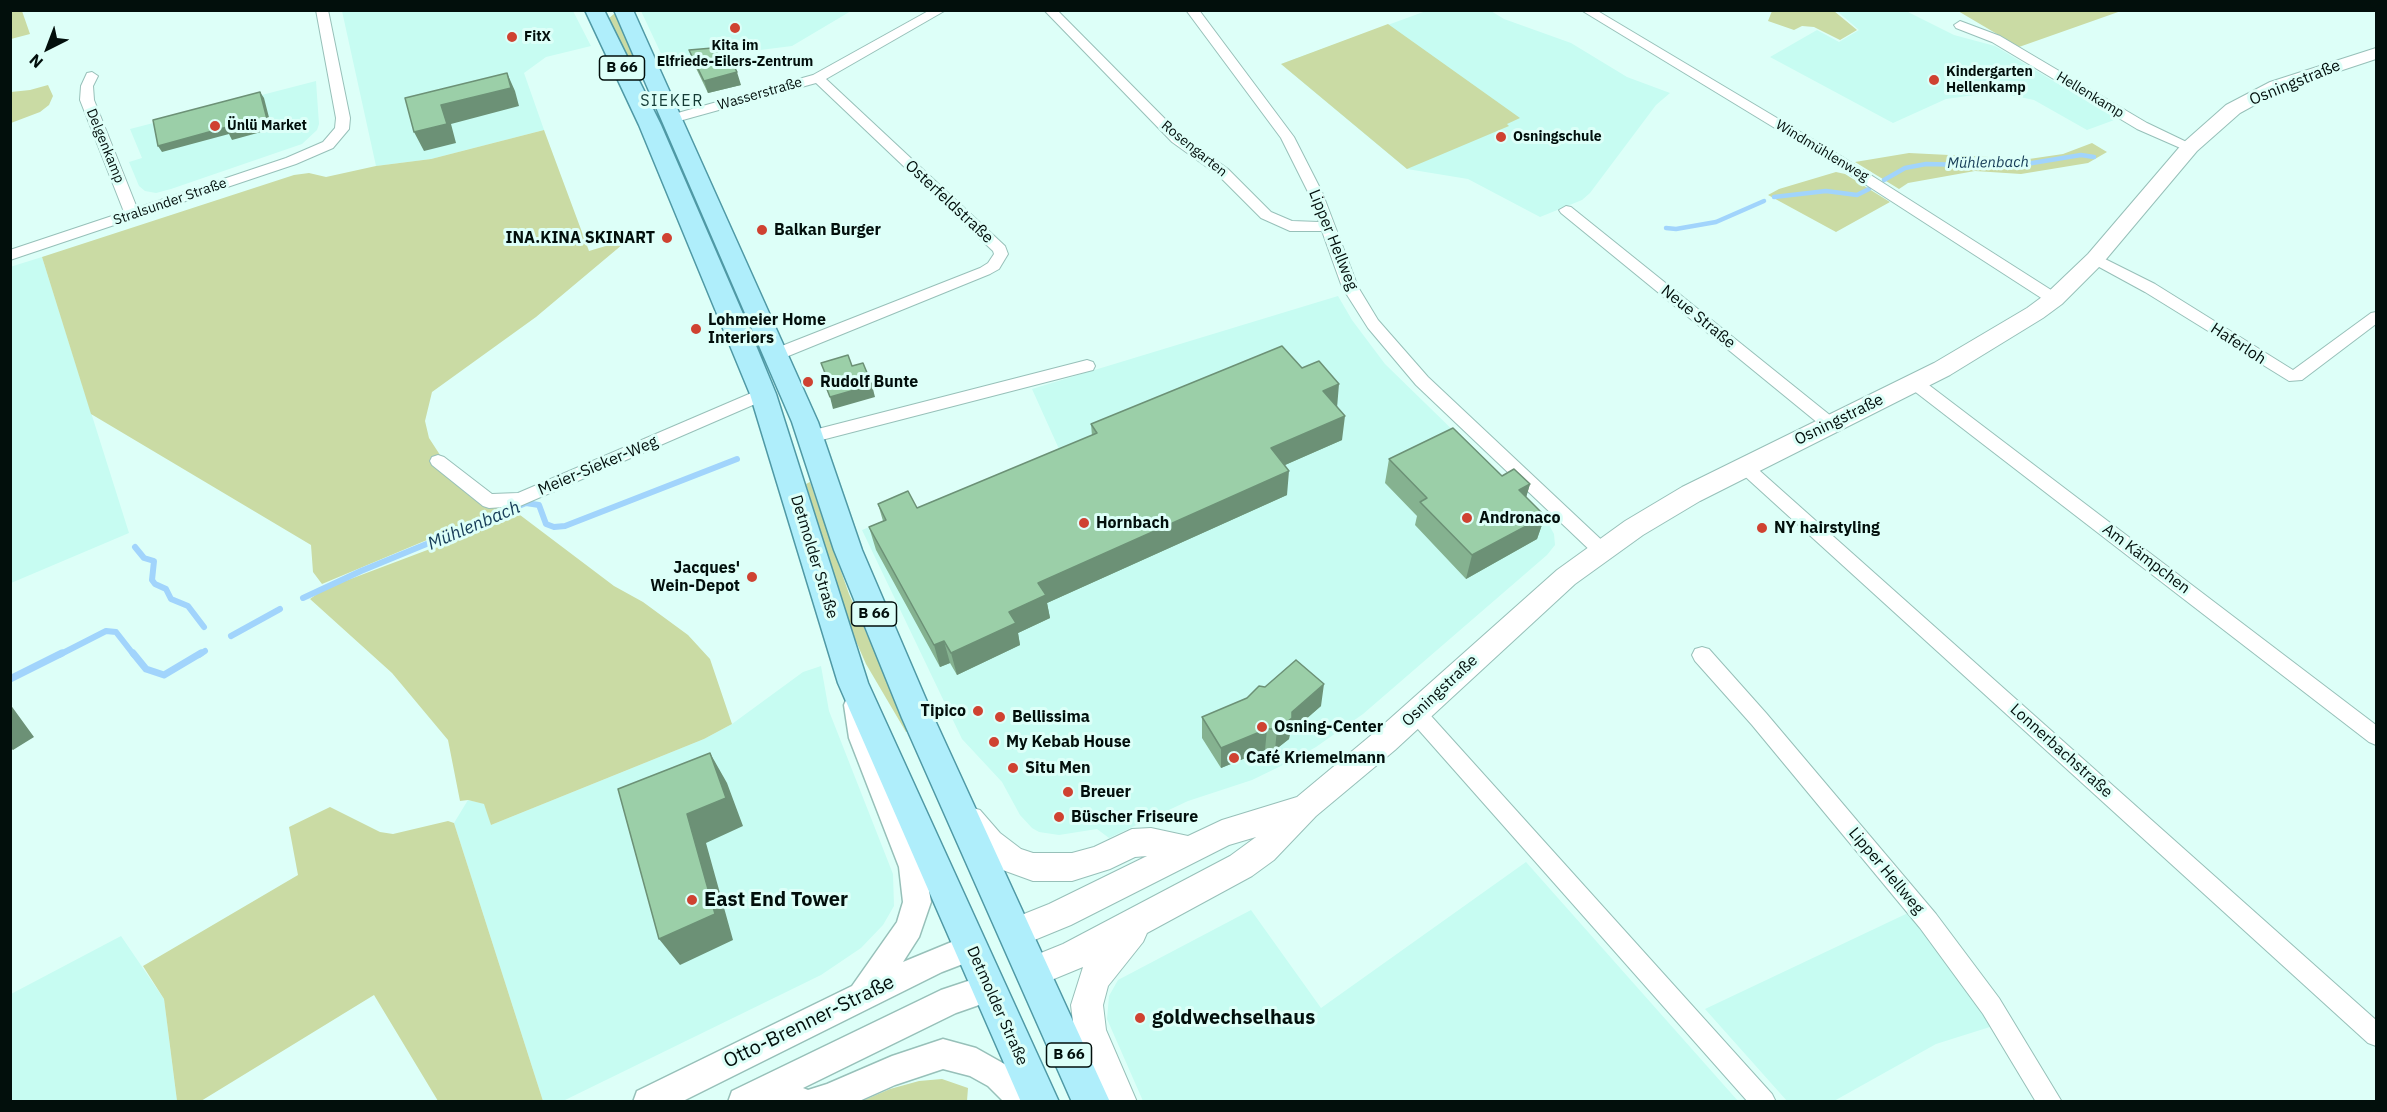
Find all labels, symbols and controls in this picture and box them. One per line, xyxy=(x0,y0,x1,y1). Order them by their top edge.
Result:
north arrow xyxy=(18,18,78,78)
marker: Kita im Elfriede-Eilers-Zentrum xyxy=(728,21,742,35)
place label: FitX xyxy=(524,29,551,45)
marker: FitX xyxy=(505,30,519,44)
place label: Kita im Elfriede-Eilers-Zentrum xyxy=(657,38,813,70)
text: N xyxy=(25,50,47,73)
road number: B 66 xyxy=(600,56,644,80)
street label: Osningstraße xyxy=(2247,56,2343,110)
place label: Kindergarten Hellenkamp xyxy=(1946,64,2033,96)
street label: Hellenkamp xyxy=(2053,68,2127,122)
marker: Kindergarten Hellenkamp xyxy=(1927,73,1941,87)
street label: Wasserstraße xyxy=(716,74,804,114)
district label: SIEKER xyxy=(640,91,704,111)
street label: Delgenkamp xyxy=(82,106,128,186)
street label: Rosengarten xyxy=(1158,117,1230,181)
street label: Windmühlenweg xyxy=(1773,117,1871,185)
place label: Ünlü Market xyxy=(227,118,307,134)
marker: Ünlü Market xyxy=(208,119,222,133)
place label: Osningschule xyxy=(1513,129,1602,145)
marker: Osningschule xyxy=(1494,130,1508,144)
water label: Mühlenbach xyxy=(1947,153,2029,173)
street label: Osterfeldstraße xyxy=(901,156,997,248)
street label: Stralsunder Straße xyxy=(111,175,229,229)
street label: Lipper Hellweg xyxy=(1304,187,1362,293)
place label: Balkan Burger xyxy=(774,220,881,240)
marker: Balkan Burger xyxy=(755,223,769,237)
place label: INA.KINA SKINART xyxy=(506,228,655,248)
marker: INA.KINA SKINART xyxy=(660,231,674,245)
street label: Neue Straße xyxy=(1657,281,1739,353)
place label: Lohmeier Home Interiors xyxy=(708,310,826,348)
street label: Haferloh xyxy=(2207,319,2269,369)
marker: Lohmeier Home Interiors xyxy=(689,322,703,336)
place label: Rudolf Bunte xyxy=(820,372,918,392)
marker: Rudolf Bunte xyxy=(801,375,815,389)
street label: Osningstraße xyxy=(1791,390,1887,450)
street label: Meier-Sieker-Weg xyxy=(535,432,661,500)
street label: Detmolder Straße xyxy=(786,493,842,621)
water label: Mühlenbach xyxy=(425,497,523,555)
place label: Andronaco xyxy=(1479,508,1560,528)
marker: Andronaco xyxy=(1460,511,1474,525)
place label: Hornbach xyxy=(1096,513,1169,533)
marker: Hornbach xyxy=(1077,516,1091,530)
place label: NY hairstyling xyxy=(1774,518,1880,538)
street label: Am Kämpchen xyxy=(2098,520,2194,598)
marker: NY hairstyling xyxy=(1755,521,1769,535)
place label: Jacques' Wein-Depot xyxy=(650,558,740,596)
marker: Jacques' Wein-Depot xyxy=(745,570,759,584)
road number: B 66 xyxy=(852,602,896,626)
street label: Osningstraße xyxy=(1398,651,1482,731)
street label: Lonnerbachstraße xyxy=(2006,700,2116,802)
place label: Tipico xyxy=(921,701,966,721)
marker: Tipico xyxy=(971,704,985,718)
place label: Bellissima xyxy=(1012,707,1090,727)
marker: Bellissima xyxy=(993,710,1007,724)
place label: Osning-Center xyxy=(1274,717,1383,737)
marker: Osning-Center xyxy=(1255,720,1269,734)
place label: My Kebab House xyxy=(1006,732,1131,752)
marker: My Kebab House xyxy=(987,735,1001,749)
place label: Café Kriemelmann xyxy=(1246,748,1386,768)
marker: Café Kriemelmann xyxy=(1227,751,1241,765)
place label: Situ Men xyxy=(1025,758,1091,778)
marker: Situ Men xyxy=(1006,761,1020,775)
place label: Breuer xyxy=(1080,782,1131,802)
marker: Breuer xyxy=(1061,785,1075,799)
place label: Büscher Friseure xyxy=(1071,807,1198,827)
marker: Büscher Friseure xyxy=(1052,810,1066,824)
street label: Lipper Hellweg xyxy=(1844,824,1928,918)
place label: East End Tower xyxy=(704,888,848,912)
marker: East End Tower xyxy=(685,893,699,907)
street label: Detmolder Straße xyxy=(962,943,1032,1069)
street label: Otto-Brenner-Straße xyxy=(720,970,898,1074)
place label: goldwechselhaus xyxy=(1152,1006,1315,1030)
marker: goldwechselhaus xyxy=(1133,1011,1147,1025)
road number: B 66 xyxy=(1046,1043,1092,1067)

